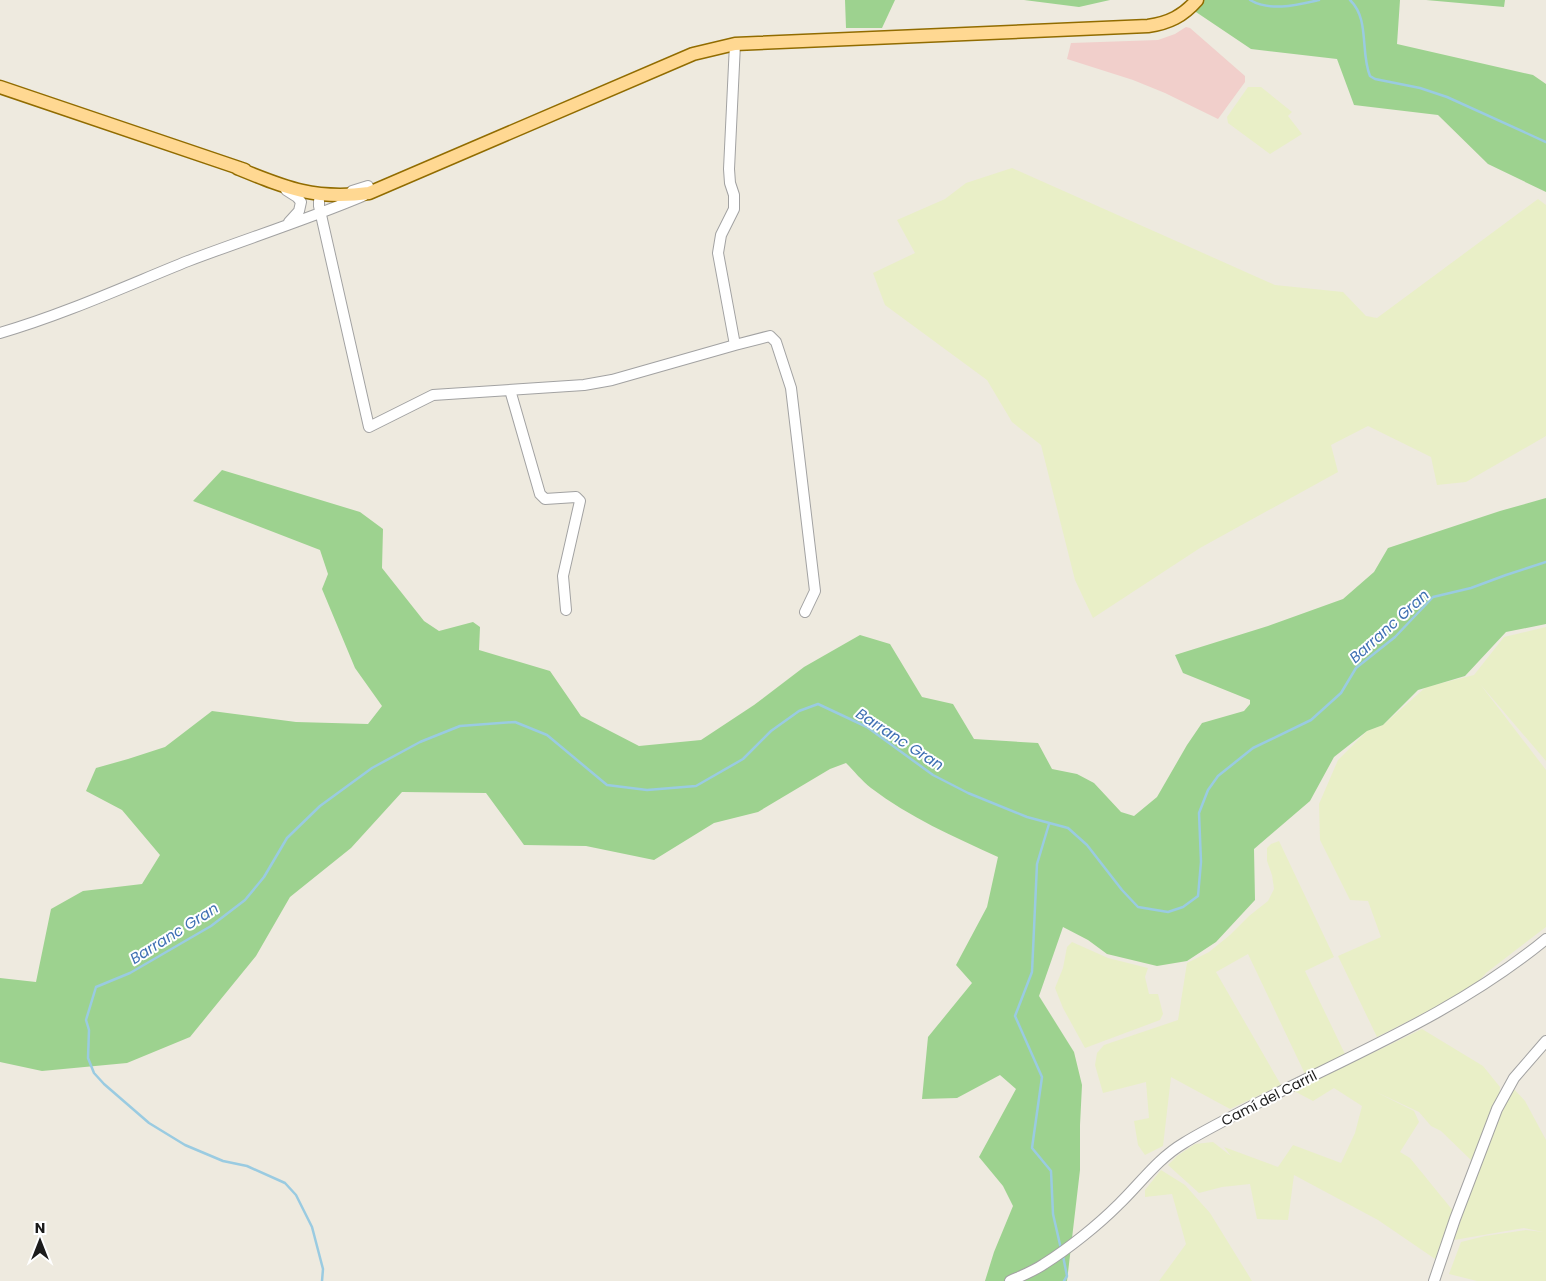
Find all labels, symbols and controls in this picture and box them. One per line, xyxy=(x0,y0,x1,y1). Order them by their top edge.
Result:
water label: Barranc Gran xyxy=(1344,584,1434,668)
water label: Barranc Gran xyxy=(852,703,948,775)
water label: Barranc Gran xyxy=(126,897,222,969)
street label: Camí del Carril xyxy=(1218,1065,1320,1131)
north arrow xyxy=(15,1216,65,1266)
text: N xyxy=(35,1218,45,1238)

